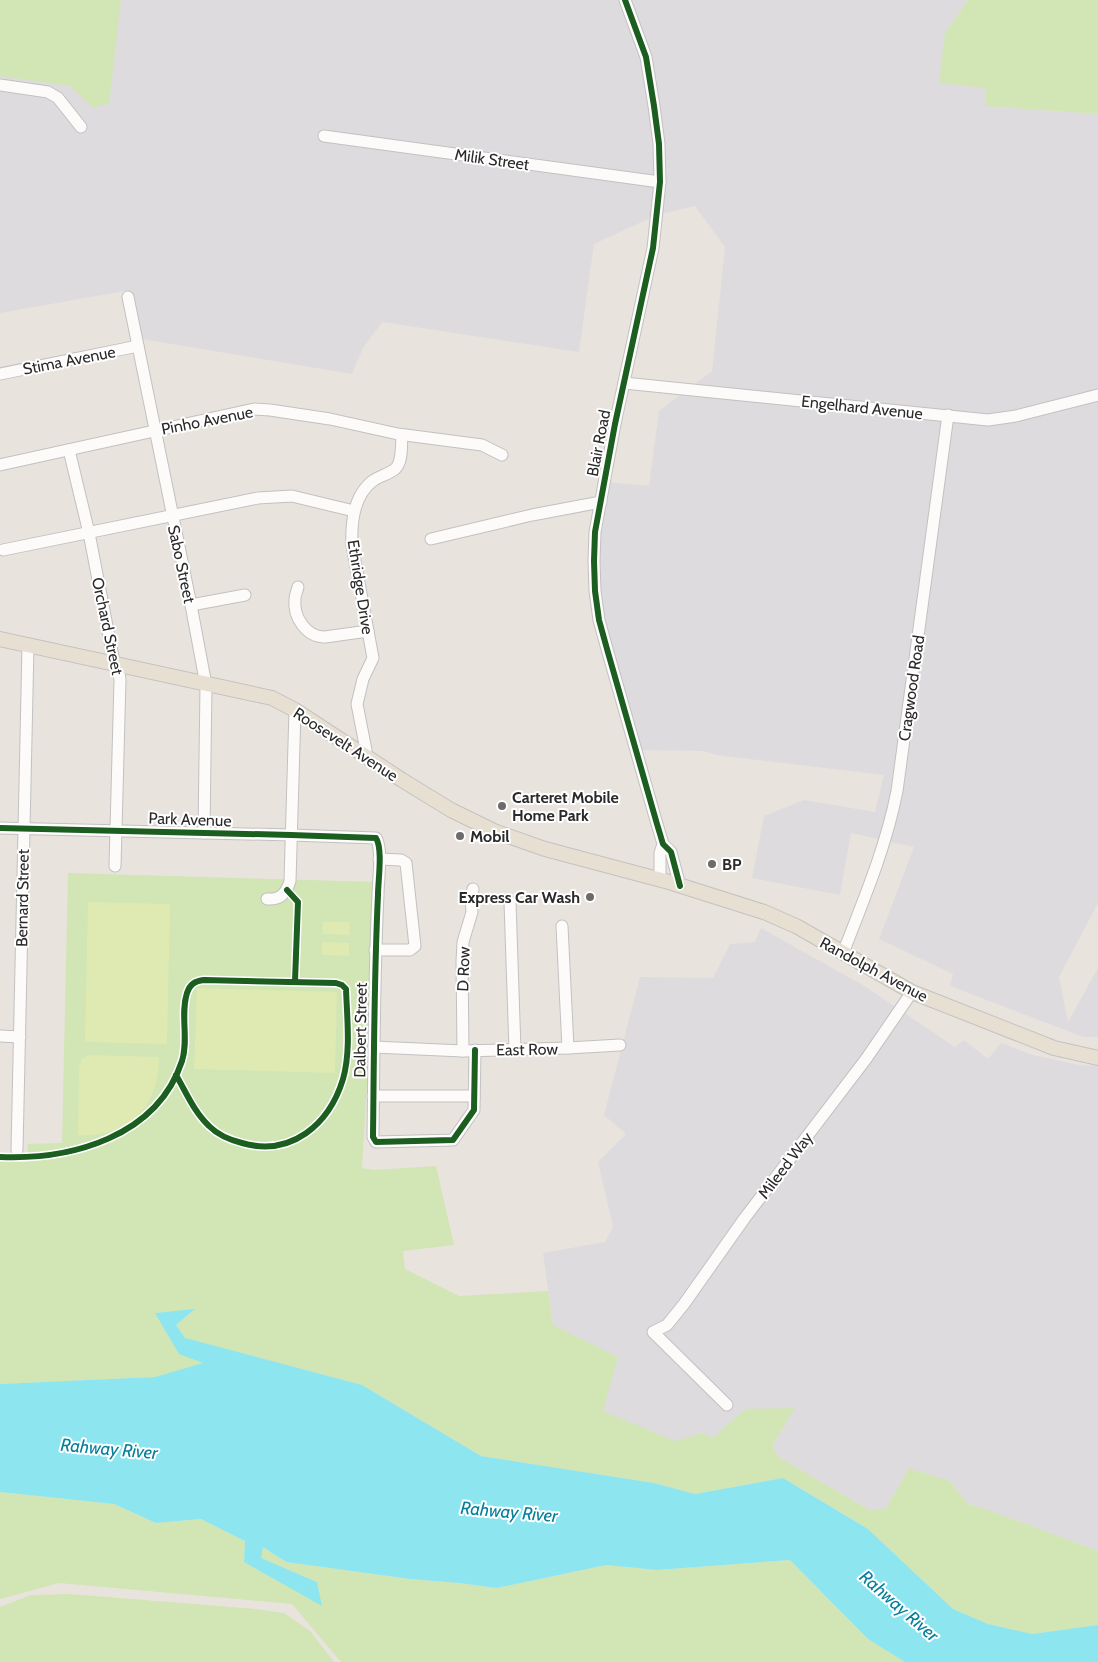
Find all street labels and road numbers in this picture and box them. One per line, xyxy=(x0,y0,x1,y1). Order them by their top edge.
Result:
street label: Milik Street xyxy=(453,145,531,174)
street label: Stima Avenue xyxy=(21,342,117,379)
street label: Engelhard Avenue xyxy=(800,392,924,423)
street label: Pinho Avenue xyxy=(160,402,255,439)
street label: Blair Road xyxy=(583,408,614,478)
street label: Sabo Street xyxy=(164,523,199,606)
street label: Ethridge Drive xyxy=(344,538,377,636)
street label: Orchard Street xyxy=(88,576,127,677)
street label: Cragwood Road xyxy=(895,634,928,742)
street label: Roosevelt Avenue xyxy=(290,703,402,785)
street label: Park Avenue xyxy=(148,809,232,830)
street label: Bernard Street xyxy=(12,848,33,947)
street label: Randolph Avenue xyxy=(817,933,931,1006)
street label: D Row xyxy=(453,946,474,992)
street label: Dalbert Street xyxy=(350,982,371,1078)
street label: East Row xyxy=(496,1039,558,1060)
street label: Mileed Way xyxy=(754,1128,817,1202)

